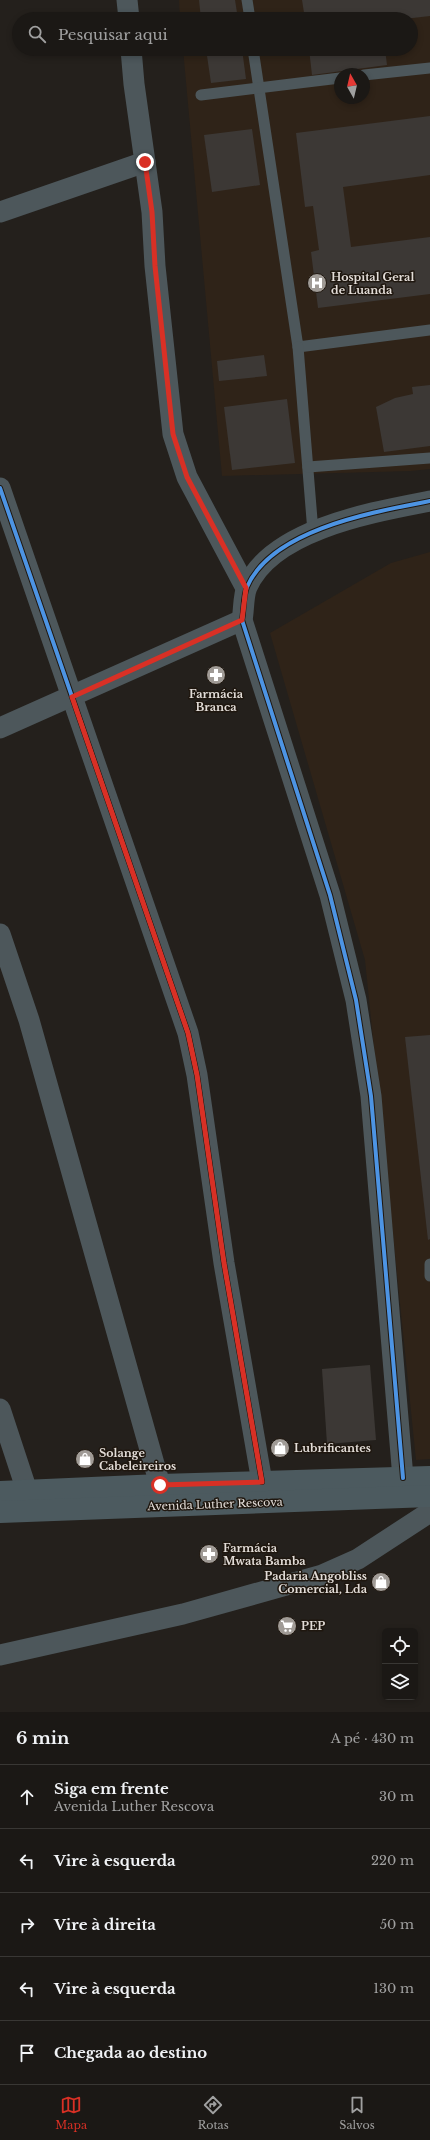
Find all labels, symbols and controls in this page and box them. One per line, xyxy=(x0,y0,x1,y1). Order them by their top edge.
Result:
search box xyxy=(12,12,418,56)
icon: search xyxy=(26,23,48,45)
text: Pesquisar aqui xyxy=(58,25,168,44)
north arrow xyxy=(334,68,370,104)
route end xyxy=(136,153,154,171)
place label: Hospital Geral de Luanda xyxy=(331,270,414,297)
hospital icon: Hospital Geral de Luanda xyxy=(306,272,328,294)
pharmacy icon: Farmácia Branca xyxy=(205,664,227,686)
place label: Farmácia Branca xyxy=(189,687,244,714)
shop icon: Lubrificantes xyxy=(269,1437,291,1459)
place label: Lubrificantes xyxy=(294,1441,371,1455)
place label: Solange Cabeleireiros xyxy=(99,1446,176,1473)
shop icon: Solange Cabeleireiros xyxy=(74,1448,96,1470)
route start xyxy=(151,1476,169,1494)
street label: Avenida Luther Rescova xyxy=(146,1495,284,1513)
place label: Farmácia Mwata Bamba xyxy=(223,1541,306,1568)
pharmacy icon: Farmácia Mwata Bamba xyxy=(198,1543,220,1565)
place label: Padaria Angobliss Comercial, Lda xyxy=(264,1569,368,1596)
shop icon: Padaria Angobliss Comercial, Lda xyxy=(370,1571,392,1593)
supermarket icon: PEP xyxy=(276,1615,298,1637)
place label: PEP xyxy=(301,1619,325,1633)
map controls xyxy=(382,1628,418,1700)
button: locate xyxy=(382,1628,418,1664)
button: layers xyxy=(382,1664,418,1700)
text: 6 min xyxy=(16,1728,69,1749)
text: A pé · 430 m xyxy=(331,1730,414,1747)
text: Siga em frente xyxy=(54,1779,169,1798)
icon: ahead xyxy=(16,1786,38,1808)
text: 30 m xyxy=(379,1788,414,1805)
text: Avenida Luther Rescova xyxy=(54,1798,214,1815)
icon: left xyxy=(16,1850,38,1872)
text: Vire à esquerda xyxy=(54,1851,176,1870)
text: 220 m xyxy=(371,1852,414,1869)
icon: right xyxy=(16,1914,38,1936)
text: Vire à direita xyxy=(54,1915,156,1934)
text: 50 m xyxy=(380,1916,414,1933)
icon: left xyxy=(16,1978,38,2000)
text: Vire à esquerda xyxy=(54,1979,176,1998)
text: 130 m xyxy=(373,1980,414,1997)
icon: arrive xyxy=(16,2042,38,2064)
text: Chegada ao destino xyxy=(54,2043,207,2062)
tab: Mapa xyxy=(55,2094,87,2132)
tab: Rotas xyxy=(198,2094,229,2132)
tab: Salvos xyxy=(339,2094,375,2132)

